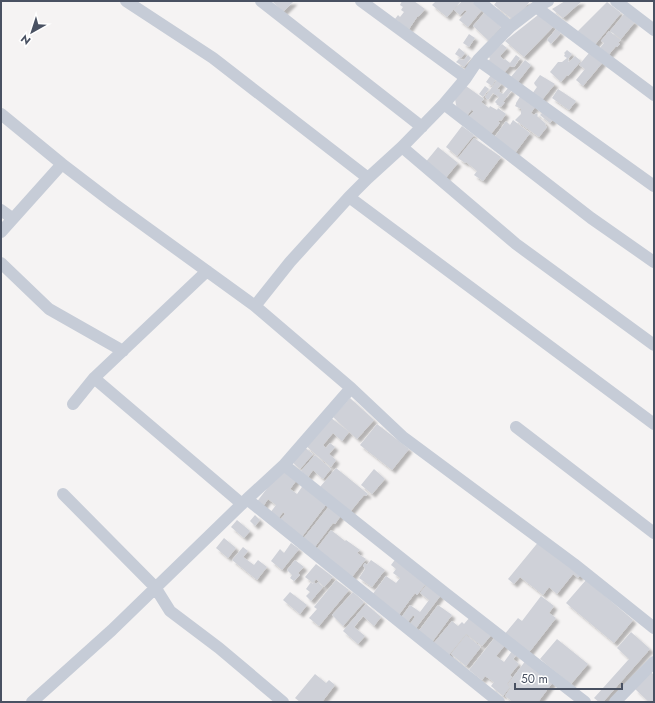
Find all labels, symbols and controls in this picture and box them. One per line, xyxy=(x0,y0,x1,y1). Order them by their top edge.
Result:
north arrow xyxy=(12,12,52,52)
text: N xyxy=(17,31,34,49)
scale bar xyxy=(515,665,622,691)
text: 50 m xyxy=(521,670,548,688)

